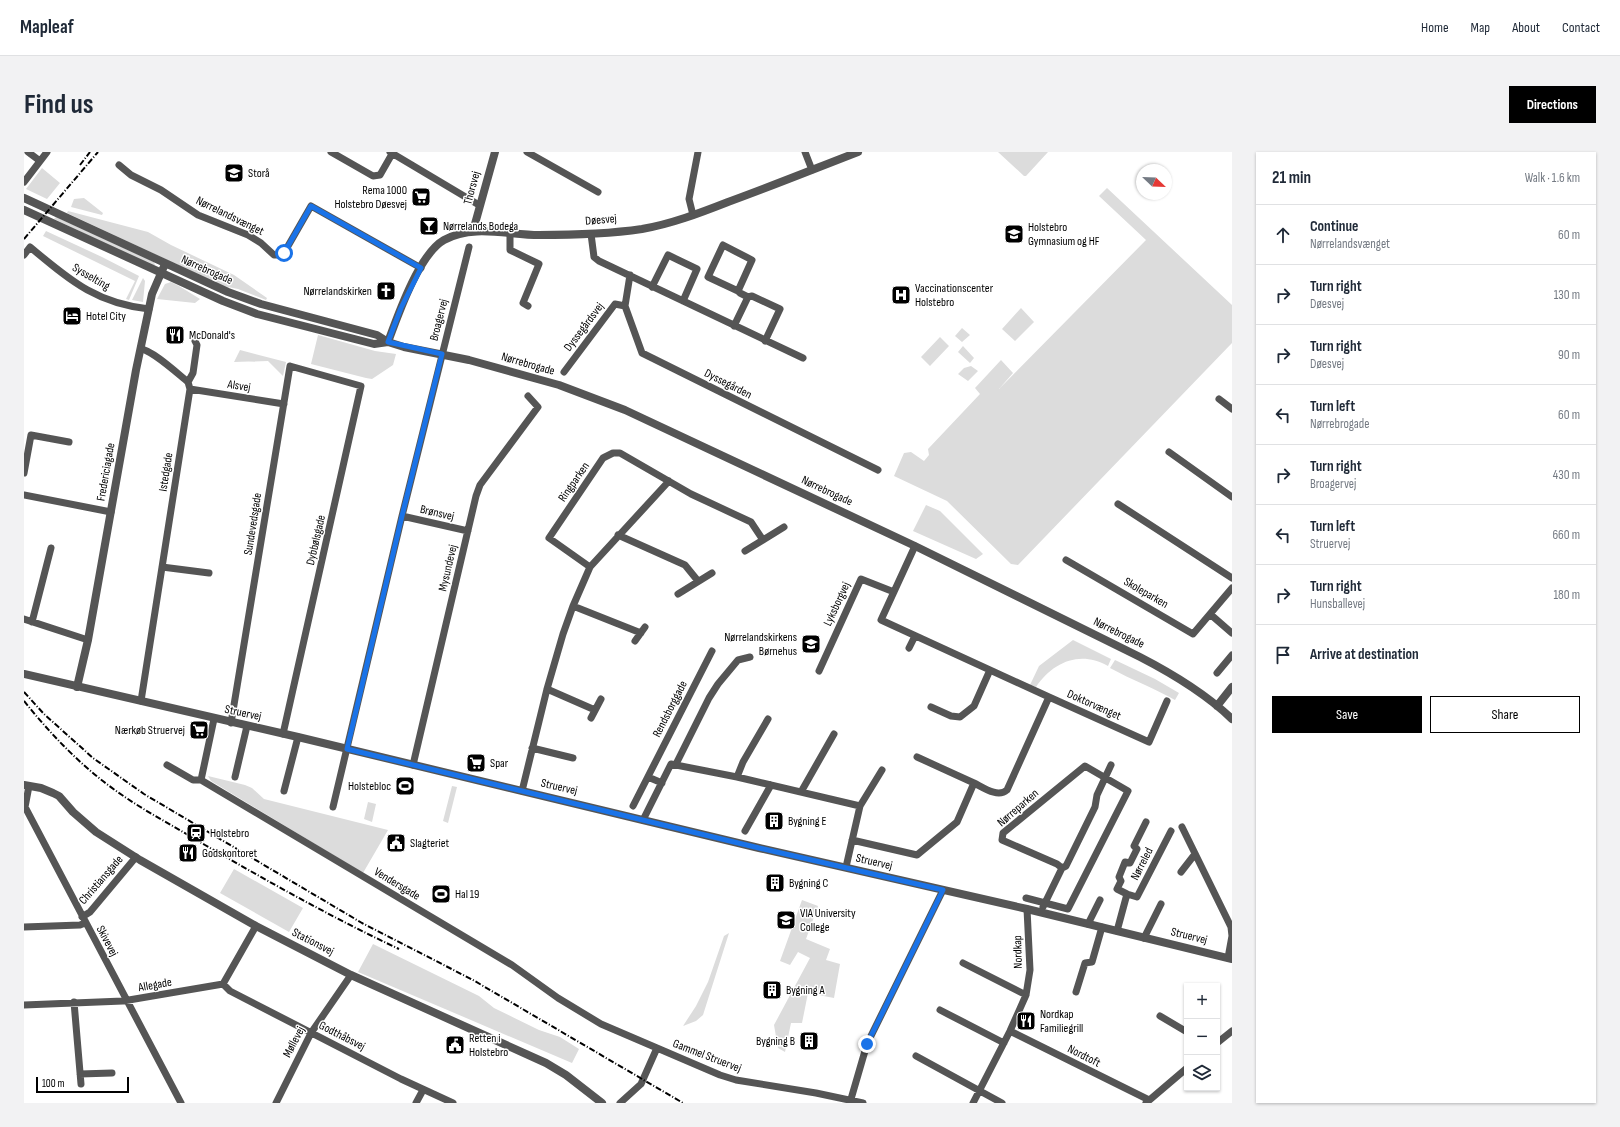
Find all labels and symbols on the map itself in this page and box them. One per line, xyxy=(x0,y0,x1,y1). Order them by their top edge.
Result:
school or university icon: Storå xyxy=(223,162,245,184)
north arrow xyxy=(1136,164,1172,200)
place label: Storå xyxy=(248,166,270,181)
street label: Thorsvej xyxy=(460,170,484,206)
place label: Rema 1000 Holstebro Døesvej xyxy=(334,183,407,212)
supermarket icon: Rema 1000 Holstebro Døesvej xyxy=(410,186,432,208)
street label: Nørrelandsvænget xyxy=(194,193,267,239)
street label: Døesvej xyxy=(585,211,617,229)
bar icon: Nørrelands Bodega xyxy=(418,215,440,237)
place label: Nørrelands Bodega xyxy=(443,219,519,234)
place label: Holstebro Gymnasium og HF xyxy=(1028,220,1100,249)
school or university icon: Holstebro Gymnasium og HF xyxy=(1003,223,1025,245)
route start xyxy=(275,244,293,262)
street label: Nørrebrogade xyxy=(179,252,235,288)
street label: Sysselting xyxy=(69,260,113,294)
church icon: Nørrelandskirken xyxy=(375,280,397,302)
place label: Vaccinationscenter Holstebro xyxy=(915,281,994,310)
place label: Nørrelandskirken xyxy=(303,284,372,299)
hospital icon: Vaccinationscenter Holstebro xyxy=(890,284,912,306)
street label: Broagervej xyxy=(427,297,451,343)
street label: Dyssegårdsvej xyxy=(561,300,607,354)
hotel icon: Hotel City xyxy=(61,305,83,327)
place label: Hotel City xyxy=(86,309,126,324)
restaurant icon: McDonald's xyxy=(164,324,186,346)
place label: McDonald's xyxy=(189,328,235,343)
street label: Nørrebrogade xyxy=(500,349,557,379)
street label: Dyssegården xyxy=(702,366,754,402)
street label: Alsvej xyxy=(225,377,252,395)
street label: Fredericiagade xyxy=(94,442,119,502)
street label: Istedgade xyxy=(156,451,177,493)
street label: Ringparken xyxy=(555,459,593,505)
street label: Nørrebrogade xyxy=(799,473,855,509)
street label: Sundevedsgade xyxy=(241,492,265,556)
street label: Brønsvej xyxy=(418,502,456,524)
street label: Dybbølsgade xyxy=(303,513,329,567)
street label: Mysundevej xyxy=(435,543,461,593)
street label: Skoleparken xyxy=(1121,574,1171,612)
street label: Lyksborgvej xyxy=(820,580,854,628)
street label: Nørrebrogade xyxy=(1091,614,1147,652)
place label: Nørrelandskirkens Børnehus xyxy=(724,630,797,659)
school or university icon: Nørrelandskirkens Børnehus xyxy=(800,633,822,655)
street label: Rendsborggade xyxy=(649,678,691,740)
street label: Doktorvænget xyxy=(1065,686,1124,724)
street label: Struervej xyxy=(223,702,263,724)
supermarket icon: Nærkøb Struervej xyxy=(188,719,210,741)
place label: Nærkøb Struervej xyxy=(115,723,185,738)
supermarket icon: Spar xyxy=(465,752,487,774)
place label: Spar xyxy=(490,756,509,771)
sports icon: Holstebloc xyxy=(394,775,416,797)
street label: Struervej xyxy=(539,776,579,798)
place label: Holstebloc xyxy=(348,779,391,794)
street label: Nørreparken xyxy=(994,786,1042,830)
building icon: Bygning E xyxy=(763,810,785,832)
place label: Bygning E xyxy=(788,814,827,829)
station icon: Holstebro xyxy=(185,822,207,844)
place label: Holstebro xyxy=(210,826,249,841)
public building icon: Slagteriet xyxy=(385,832,407,854)
place label: Slagteriet xyxy=(410,836,450,851)
restaurant icon: Godskontoret xyxy=(177,842,199,864)
street label: Nørreled xyxy=(1127,845,1157,883)
place label: Godskontoret xyxy=(202,846,257,861)
street label: Struervej xyxy=(854,851,894,873)
street label: Christiansgade xyxy=(76,852,126,908)
street label: Vendersgade xyxy=(371,864,423,904)
building icon: Bygning C xyxy=(764,872,786,894)
place label: Bygning C xyxy=(789,876,829,891)
sports icon: Hal 19 xyxy=(430,883,452,905)
place label: Hal 19 xyxy=(455,887,479,902)
place label: VIA University College xyxy=(800,906,856,935)
school or university icon: VIA University College xyxy=(775,909,797,931)
street label: Skivevej xyxy=(93,923,121,959)
street label: Struervej xyxy=(1169,924,1209,948)
street label: Stationsvej xyxy=(289,925,337,959)
street label: Nordkap xyxy=(1010,935,1026,969)
street label: Allegade xyxy=(136,975,173,995)
building icon: Bygning A xyxy=(761,979,783,1001)
place label: Bygning A xyxy=(786,983,826,998)
place label: Nordkap Familiegrill xyxy=(1040,1007,1083,1036)
restaurant icon: Nordkap Familiegrill xyxy=(1015,1010,1037,1032)
street label: Godthåbsvej xyxy=(316,1018,368,1054)
street label: Møllevej xyxy=(280,1024,308,1060)
building icon: Bygning B xyxy=(798,1030,820,1052)
place label: Retten i Holstebro xyxy=(469,1031,508,1060)
public building icon: Retten i Holstebro xyxy=(444,1034,466,1056)
place label: Bygning B xyxy=(756,1034,795,1049)
route end xyxy=(858,1035,876,1053)
street label: Gammel Struervej xyxy=(671,1036,743,1076)
street label: Nordtoft xyxy=(1065,1041,1103,1071)
scale bar xyxy=(36,1075,129,1094)

